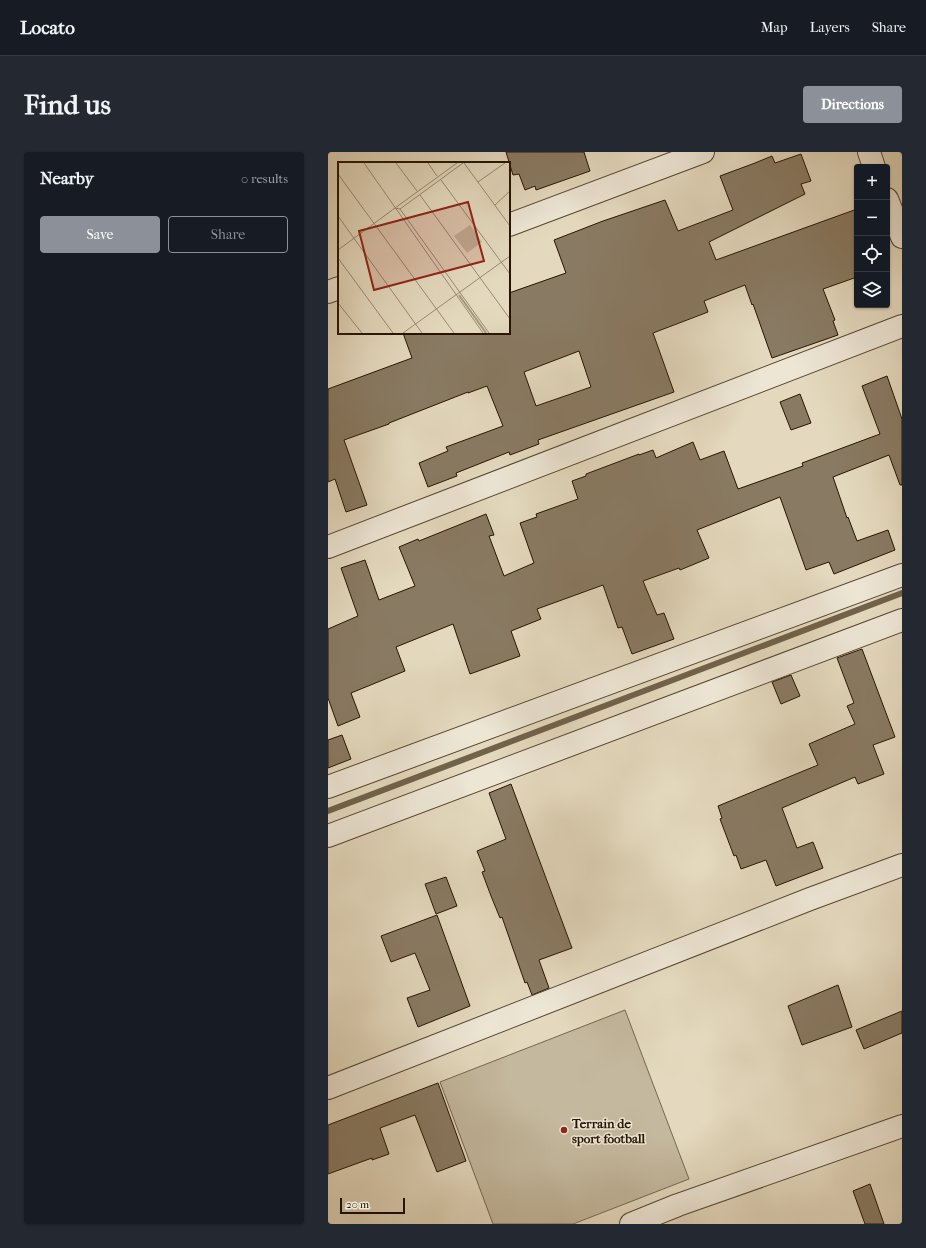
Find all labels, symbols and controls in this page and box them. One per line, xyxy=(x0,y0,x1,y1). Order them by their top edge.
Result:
text: Locato xyxy=(20,17,75,39)
text: Map xyxy=(761,19,788,36)
text: Layers xyxy=(810,19,850,36)
text: Share xyxy=(872,19,906,36)
button: Directions xyxy=(803,86,902,123)
text: Find us xyxy=(24,88,111,121)
inset map xyxy=(338,162,510,334)
map controls xyxy=(854,164,890,308)
button: + xyxy=(854,164,890,200)
text: Nearby xyxy=(40,168,94,188)
text: 0 results xyxy=(241,171,288,186)
button: − xyxy=(854,200,890,236)
button: Save xyxy=(40,216,160,253)
button: Share xyxy=(168,216,288,253)
button: locate xyxy=(854,236,890,272)
button: layers xyxy=(854,272,890,308)
place label: Terrain de sport football xyxy=(571,1116,646,1147)
marker: Terrain de sport football xyxy=(559,1125,569,1135)
scale bar xyxy=(340,1196,405,1215)
text: 20 m xyxy=(346,1198,369,1211)

